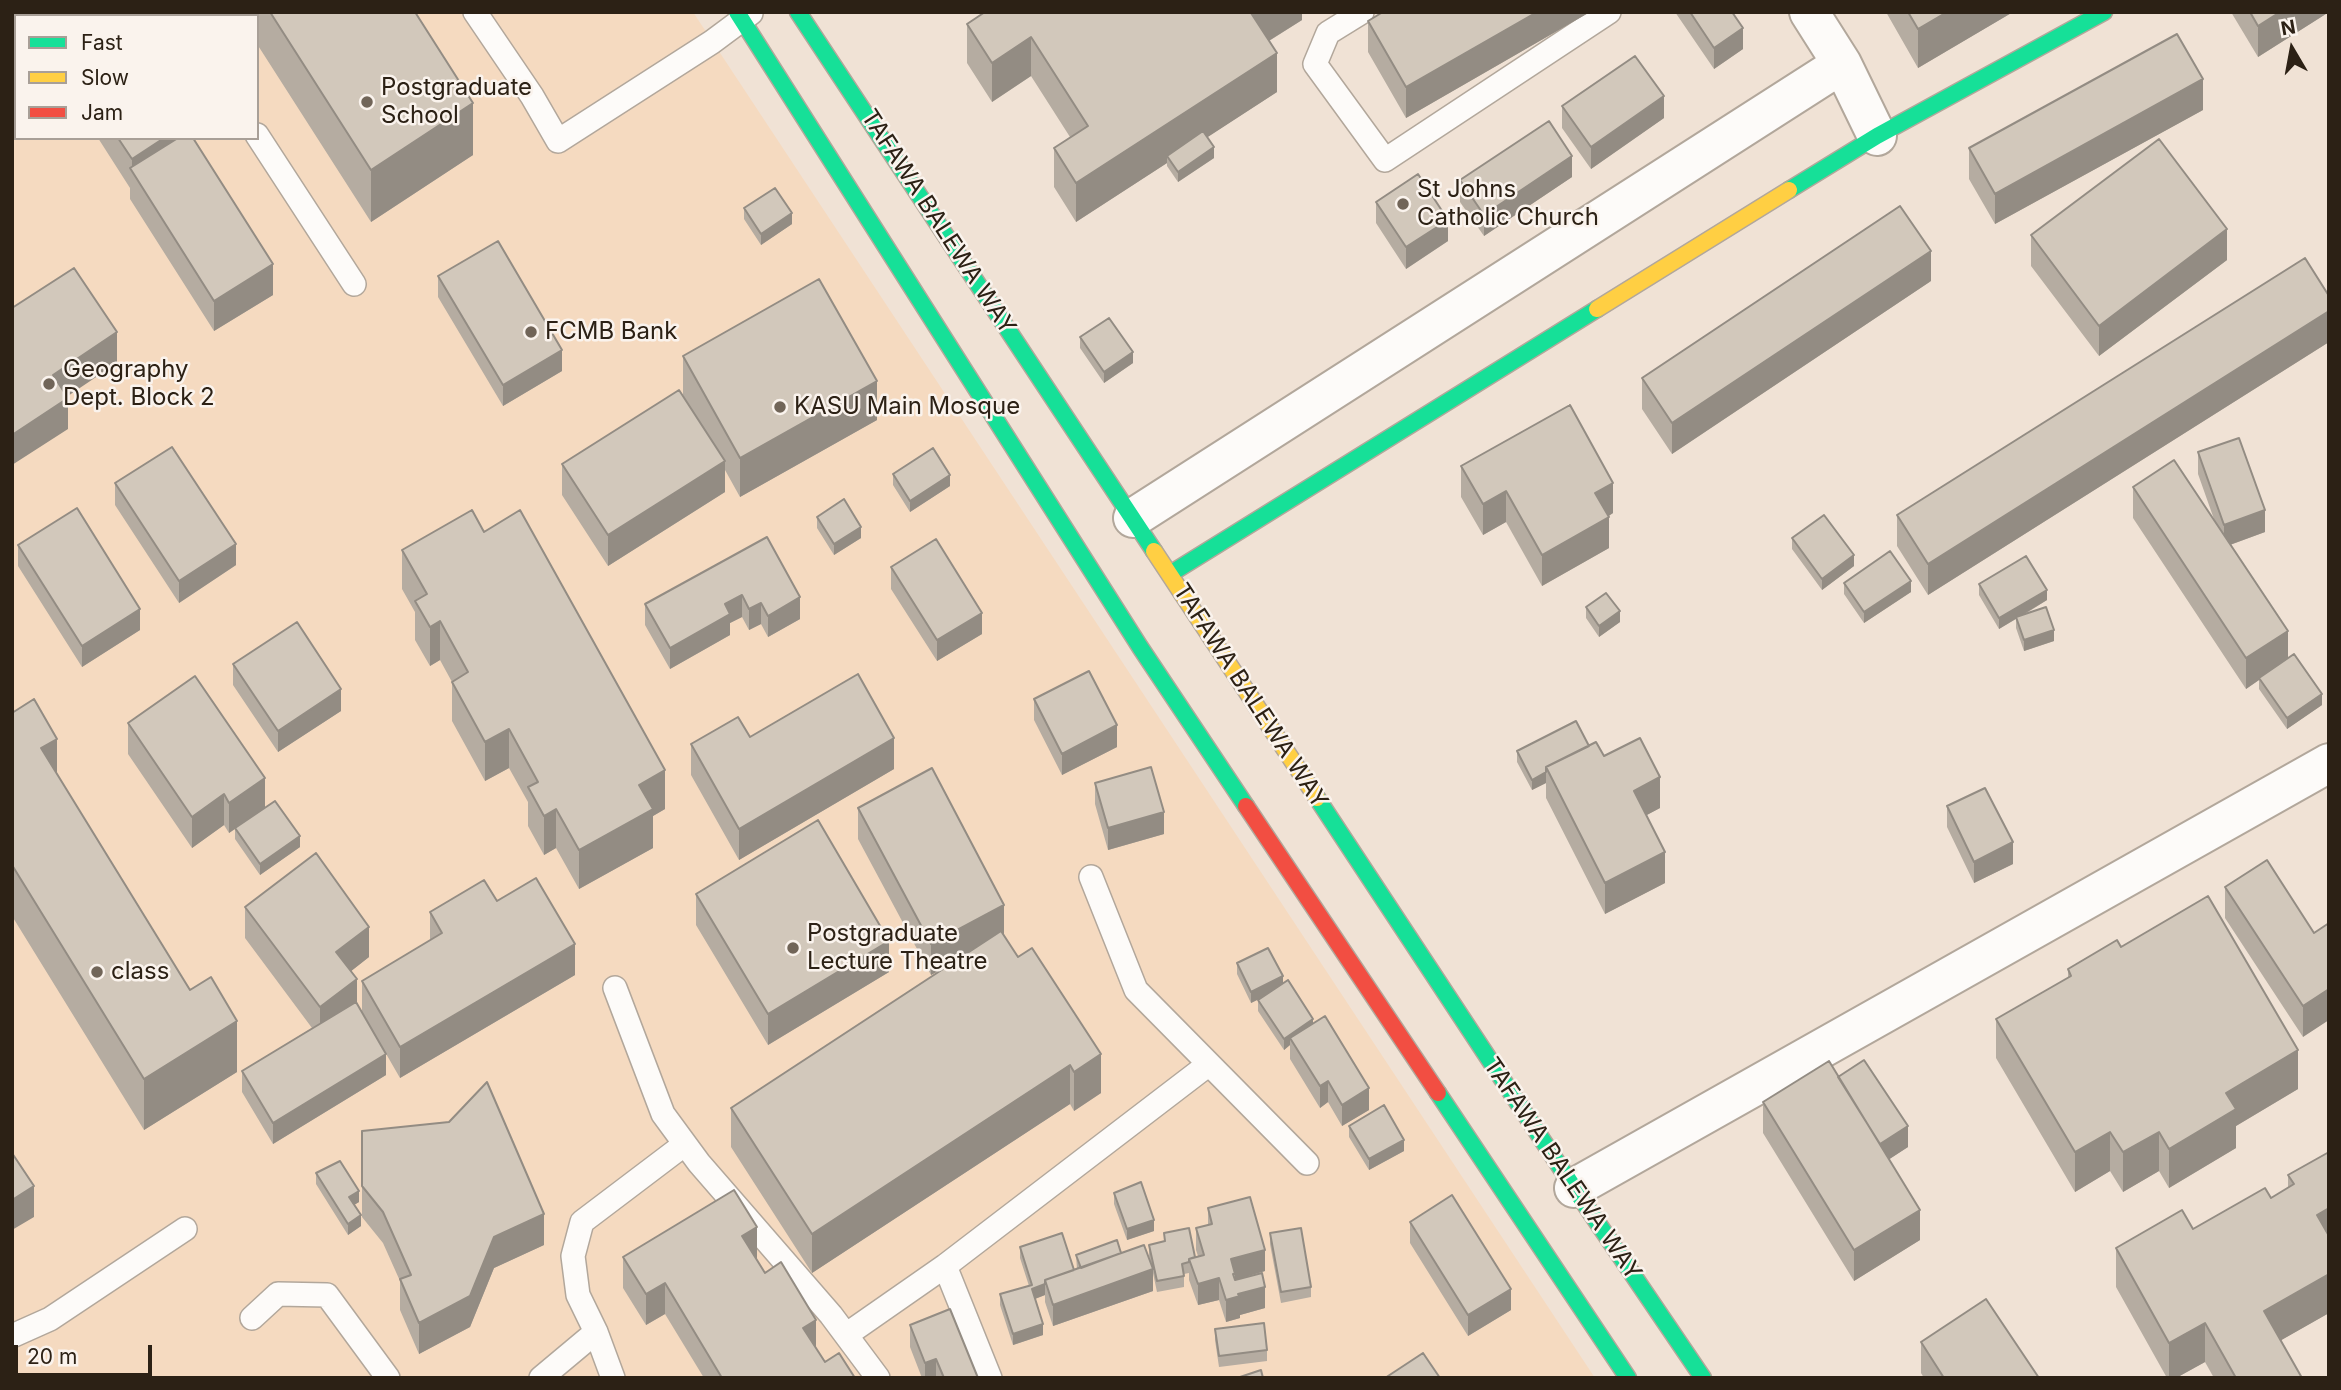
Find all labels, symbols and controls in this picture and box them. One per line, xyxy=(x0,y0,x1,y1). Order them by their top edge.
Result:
legend xyxy=(14,14,259,140)
north arrow xyxy=(2257,14,2327,84)
text: N xyxy=(2279,15,2297,40)
text: Fast xyxy=(81,30,123,55)
text: Slow xyxy=(81,65,129,90)
place label: Postgraduate School xyxy=(381,74,532,130)
marker: Postgraduate School xyxy=(359,94,375,110)
text: Jam xyxy=(81,100,123,125)
street label: TAFAWA BALEWA WAY xyxy=(855,104,1021,340)
place label: St Johns Catholic Church xyxy=(1417,176,1599,232)
marker: St Johns Catholic Church xyxy=(1395,196,1411,212)
place label: FCMB Bank xyxy=(545,318,677,346)
marker: FCMB Bank xyxy=(523,324,539,340)
place label: Geography Dept. Block 2 xyxy=(63,356,215,412)
marker: Geography Dept. Block 2 xyxy=(41,376,57,392)
place label: KASU Main Mosque xyxy=(794,393,1020,421)
marker: KASU Main Mosque xyxy=(772,399,788,415)
street label: TAFAWA BALEWA WAY xyxy=(1167,578,1333,814)
place label: Postgraduate Lecture Theatre xyxy=(807,920,988,976)
marker: Postgraduate Lecture Theatre xyxy=(785,940,801,956)
place label: class xyxy=(111,958,169,986)
marker: class xyxy=(89,964,105,980)
street label: TAFAWA BALEWA WAY xyxy=(1477,1052,1647,1286)
scale bar xyxy=(18,1330,156,1374)
text: 20 m xyxy=(27,1344,77,1369)

